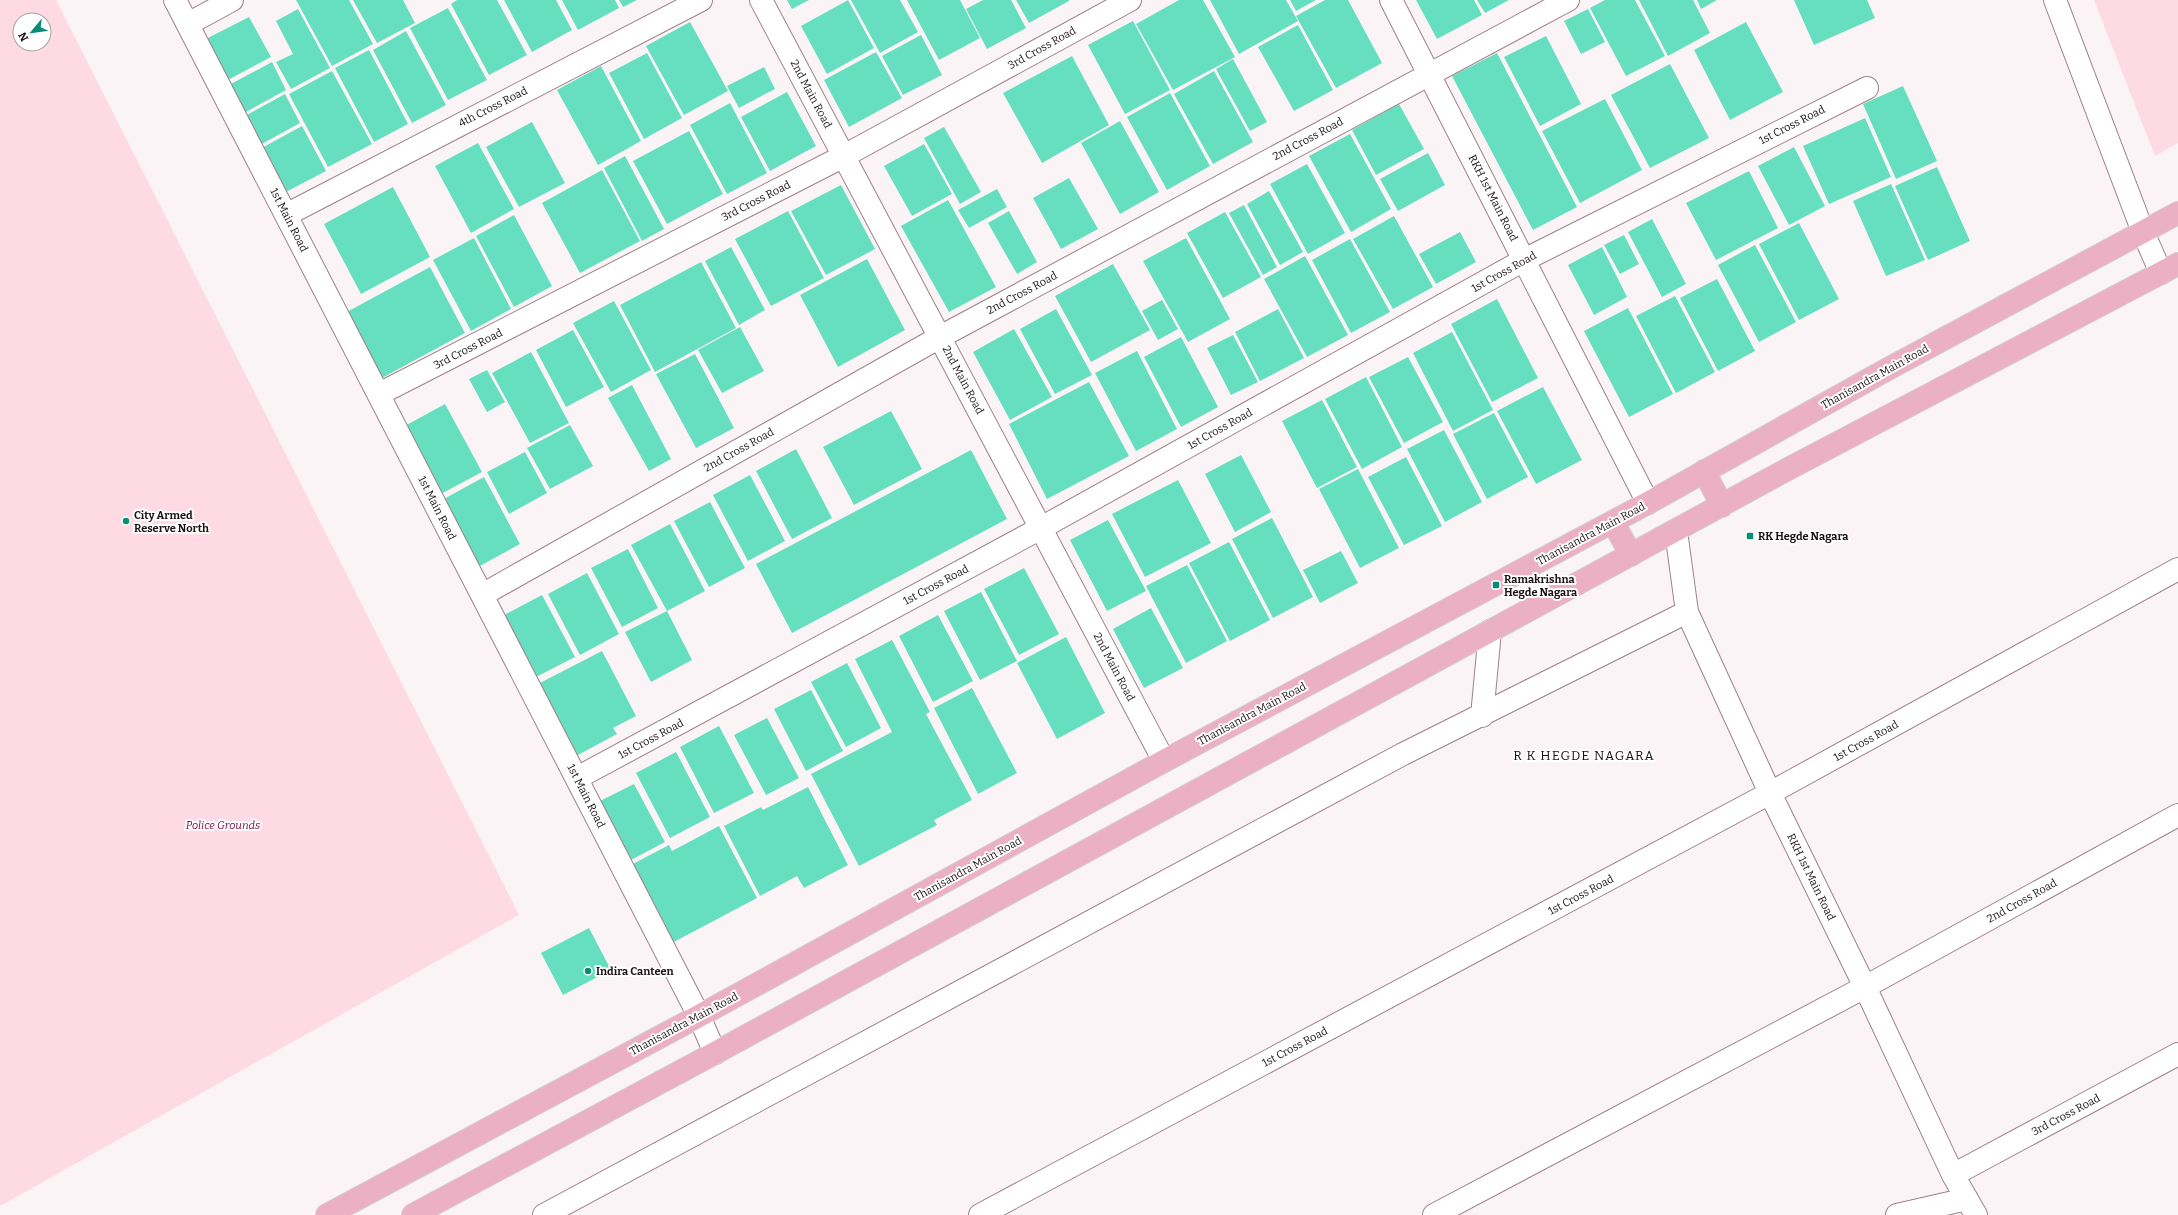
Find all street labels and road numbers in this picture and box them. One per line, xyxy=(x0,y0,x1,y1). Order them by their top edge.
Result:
street label: 3rd Cross Road xyxy=(1006,24,1079,72)
street label: 2nd Main Road xyxy=(788,58,835,131)
street label: 4th Cross Road xyxy=(456,84,530,130)
street label: 1st Cross Road xyxy=(1757,103,1828,147)
street label: 2nd Cross Road xyxy=(1271,115,1346,163)
street label: RKH 1st Main Road xyxy=(1466,153,1521,244)
street label: 3rd Cross Road xyxy=(719,178,793,224)
street label: 1st Main Road xyxy=(267,186,311,254)
street label: 1st Cross Road xyxy=(1469,249,1539,295)
street label: 2nd Cross Road xyxy=(985,269,1060,317)
street label: 3rd Cross Road xyxy=(431,326,505,372)
street label: Thanisandra Main Road xyxy=(1819,342,1931,412)
street label: 2nd Main Road xyxy=(940,344,987,417)
street label: 1st Cross Road xyxy=(1185,406,1255,452)
street label: 2nd Cross Road xyxy=(702,425,777,475)
street label: 1st Main Road xyxy=(415,474,459,542)
street label: Thanisandra Main Road xyxy=(1535,500,1648,568)
street label: 1st Cross Road xyxy=(901,562,971,608)
street label: 2nd Main Road xyxy=(1091,631,1138,704)
street label: Thanisandra Main Road xyxy=(1196,680,1309,748)
street label: 1st Cross Road xyxy=(616,716,686,762)
street label: 1st Cross Road xyxy=(1831,718,1901,764)
street label: 1st Main Road xyxy=(564,762,608,830)
street label: RKH 1st Main Road xyxy=(1784,831,1838,923)
street label: Thanisandra Main Road xyxy=(912,834,1024,904)
street label: 1st Cross Road xyxy=(1546,872,1616,918)
street label: 2nd Cross Road xyxy=(1985,876,2060,926)
street label: Thanisandra Main Road xyxy=(628,990,741,1058)
street label: 1st Cross Road xyxy=(1260,1024,1330,1070)
street label: 3rd Cross Road xyxy=(2030,1091,2103,1139)

